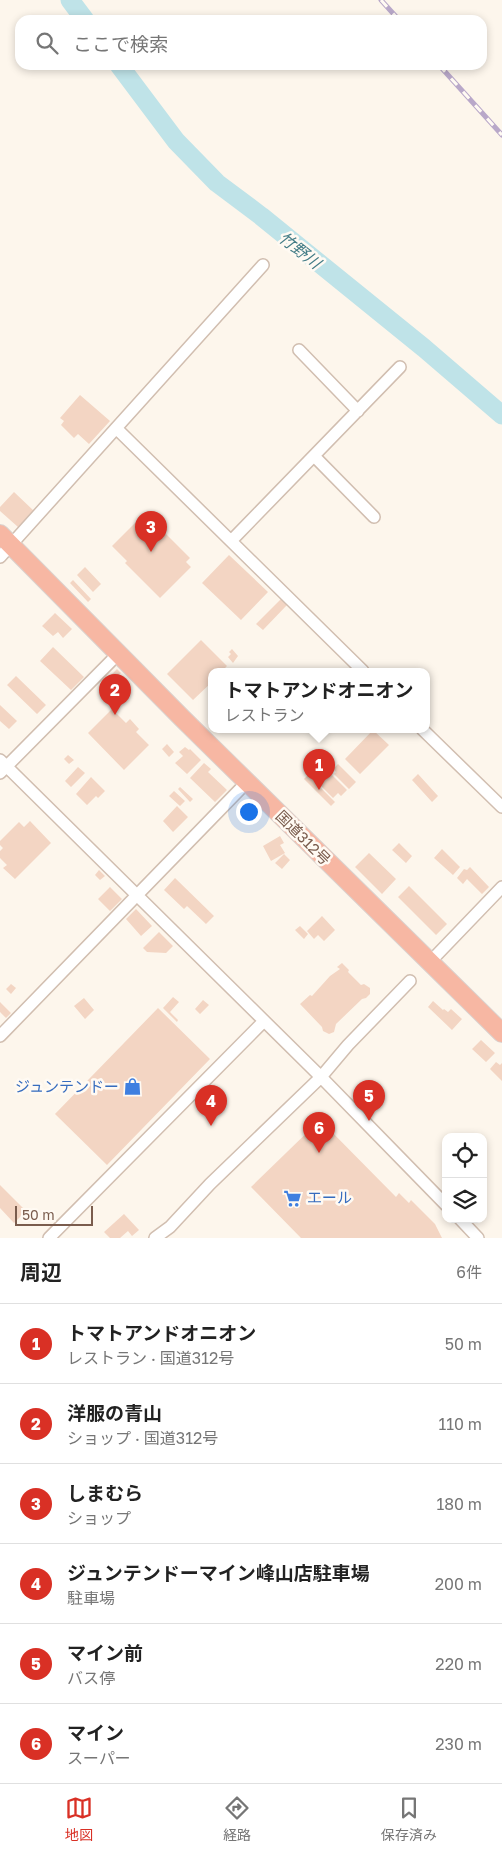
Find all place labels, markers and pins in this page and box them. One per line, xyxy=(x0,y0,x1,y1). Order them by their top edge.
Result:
pin: 3 xyxy=(135,511,167,552)
pin: 2 xyxy=(99,674,131,715)
pin: 1 xyxy=(303,749,335,790)
place label: ジュンテンドー xyxy=(15,1077,119,1095)
shop icon: ジュンテンドー xyxy=(123,1077,143,1097)
pin: 5 xyxy=(353,1080,385,1121)
pin: 4 xyxy=(195,1085,227,1126)
pin: 6 xyxy=(303,1112,335,1153)
supermarket icon: エール xyxy=(283,1188,303,1208)
place label: エール xyxy=(307,1188,352,1206)

